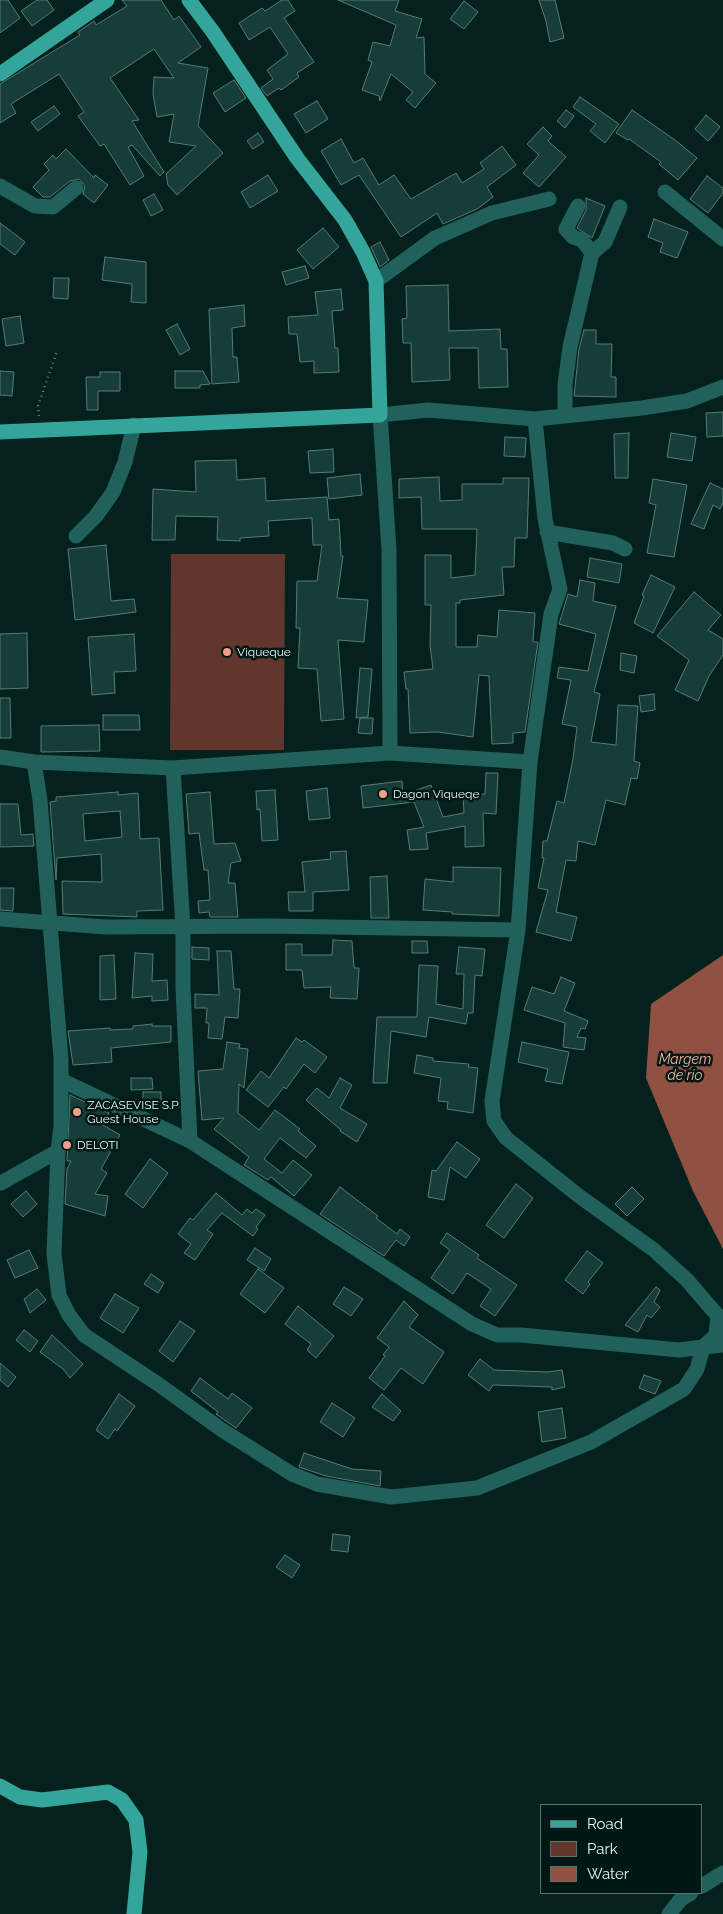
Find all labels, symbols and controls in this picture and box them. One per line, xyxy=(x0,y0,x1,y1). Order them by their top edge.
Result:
place label: Viqueque xyxy=(237,645,291,659)
marker: Viqueque xyxy=(221,646,233,658)
place label: Dagon Viqueqe xyxy=(393,787,479,801)
marker: Dagon Viqueqe xyxy=(377,788,389,800)
water label: Margem de rio xyxy=(659,1052,711,1084)
place label: ZACASEVISE S.P Guest House xyxy=(87,1098,179,1126)
marker: ZACASEVISE S.P Guest House xyxy=(71,1106,83,1118)
place label: DELOTI xyxy=(77,1138,119,1152)
marker: DELOTI xyxy=(61,1139,73,1151)
legend xyxy=(540,1804,703,1894)
text: Road xyxy=(587,1815,623,1833)
text: Park xyxy=(587,1840,618,1858)
text: Water xyxy=(587,1865,629,1883)

